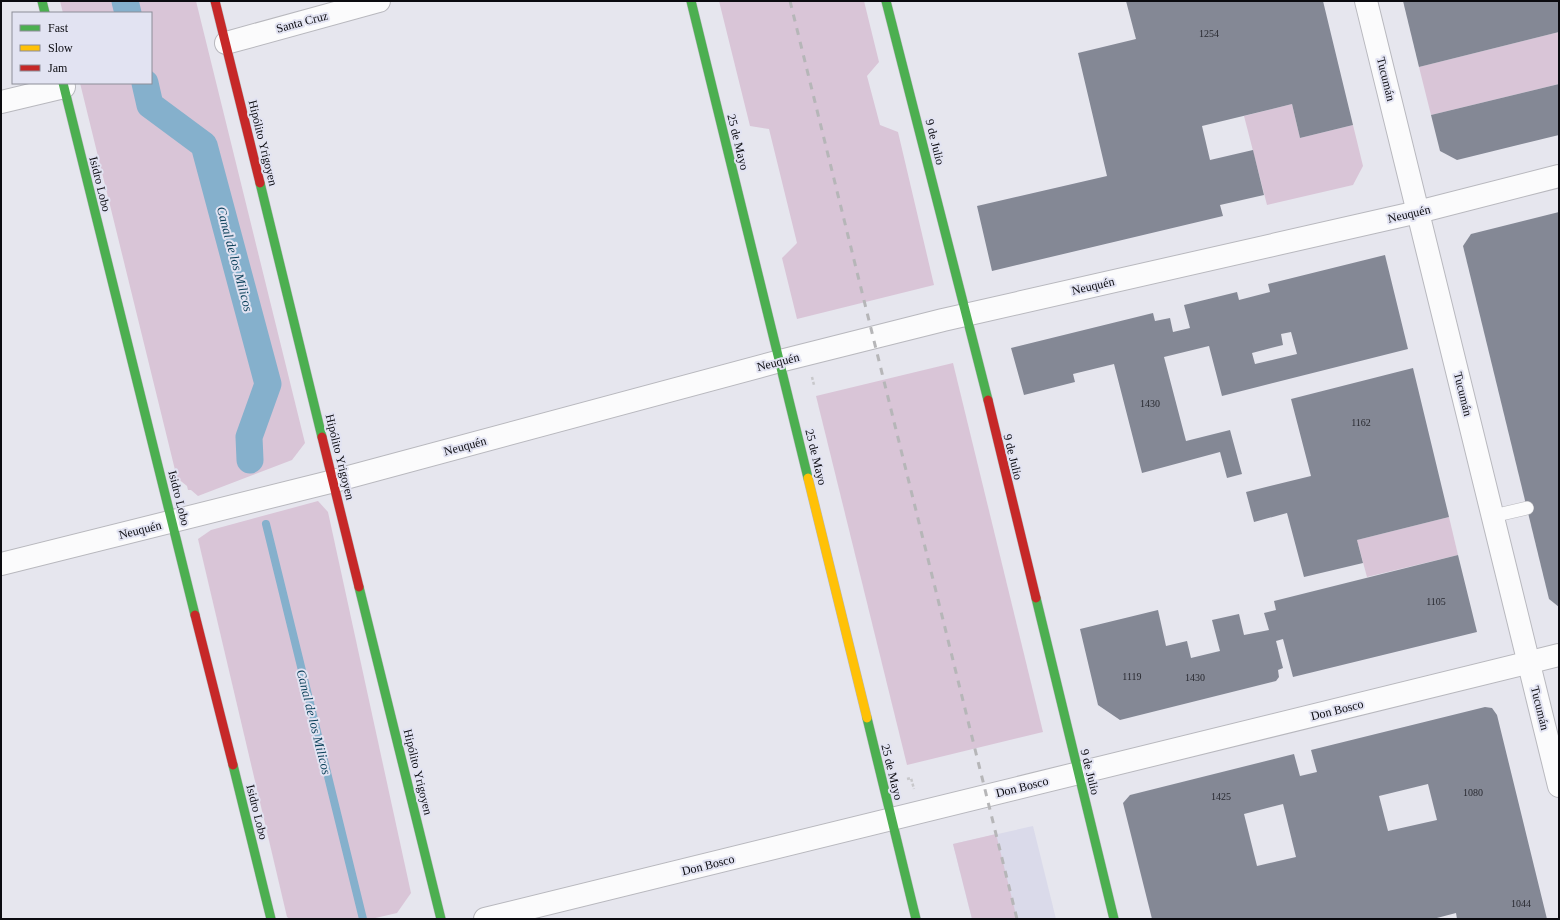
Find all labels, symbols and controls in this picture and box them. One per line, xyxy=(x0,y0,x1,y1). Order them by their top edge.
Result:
street label: Santa Cruz xyxy=(275,8,329,36)
legend xyxy=(12,12,152,84)
text: Fast xyxy=(48,21,69,35)
house number: 1254 xyxy=(1199,28,1219,39)
text: Slow xyxy=(48,41,73,55)
street label: Tucumán xyxy=(1374,56,1398,102)
text: Jam xyxy=(48,61,68,75)
street label: Hipólito Yrigoyen xyxy=(246,99,280,187)
street label: 25 de Mayo xyxy=(724,112,752,172)
street label: 9 de Julio xyxy=(923,118,947,166)
street label: Isidro Lobo xyxy=(86,155,114,213)
street label: Neuquén xyxy=(1386,202,1432,226)
water label: Canal de los Milicos xyxy=(214,205,256,313)
street label: Neuquén xyxy=(1070,274,1116,298)
street label: Neuquén xyxy=(755,350,801,374)
street label: Tucumán xyxy=(1451,371,1475,417)
house number: 1430 xyxy=(1140,398,1160,409)
street label: Hipólito Yrigoyen xyxy=(323,413,357,501)
house number: 1162 xyxy=(1351,417,1371,428)
street label: 25 de Mayo xyxy=(802,427,830,487)
street label: 9 de Julio xyxy=(1001,433,1025,481)
street label: Neuquén xyxy=(442,434,488,458)
street label: Isidro Lobo xyxy=(165,469,193,527)
street label: Neuquén xyxy=(117,518,163,542)
house number: 1105 xyxy=(1426,596,1446,607)
water label: Canal de los Milicos xyxy=(294,668,334,776)
house number: 1119 xyxy=(1122,671,1142,682)
house number: 1430 xyxy=(1185,672,1205,683)
street label: Tucumán xyxy=(1528,685,1552,731)
street label: Don Bosco xyxy=(1309,697,1365,723)
street label: Hipólito Yrigoyen xyxy=(401,728,435,816)
street label: 25 de Mayo xyxy=(878,742,906,802)
street label: 9 de Julio xyxy=(1078,748,1102,796)
street label: Don Bosco xyxy=(994,774,1050,800)
street label: Isidro Lobo xyxy=(243,783,271,841)
house number: 1080 xyxy=(1463,787,1483,798)
house number: 1425 xyxy=(1211,791,1231,802)
street label: Don Bosco xyxy=(680,852,736,878)
house number: 1044 xyxy=(1511,898,1531,909)

